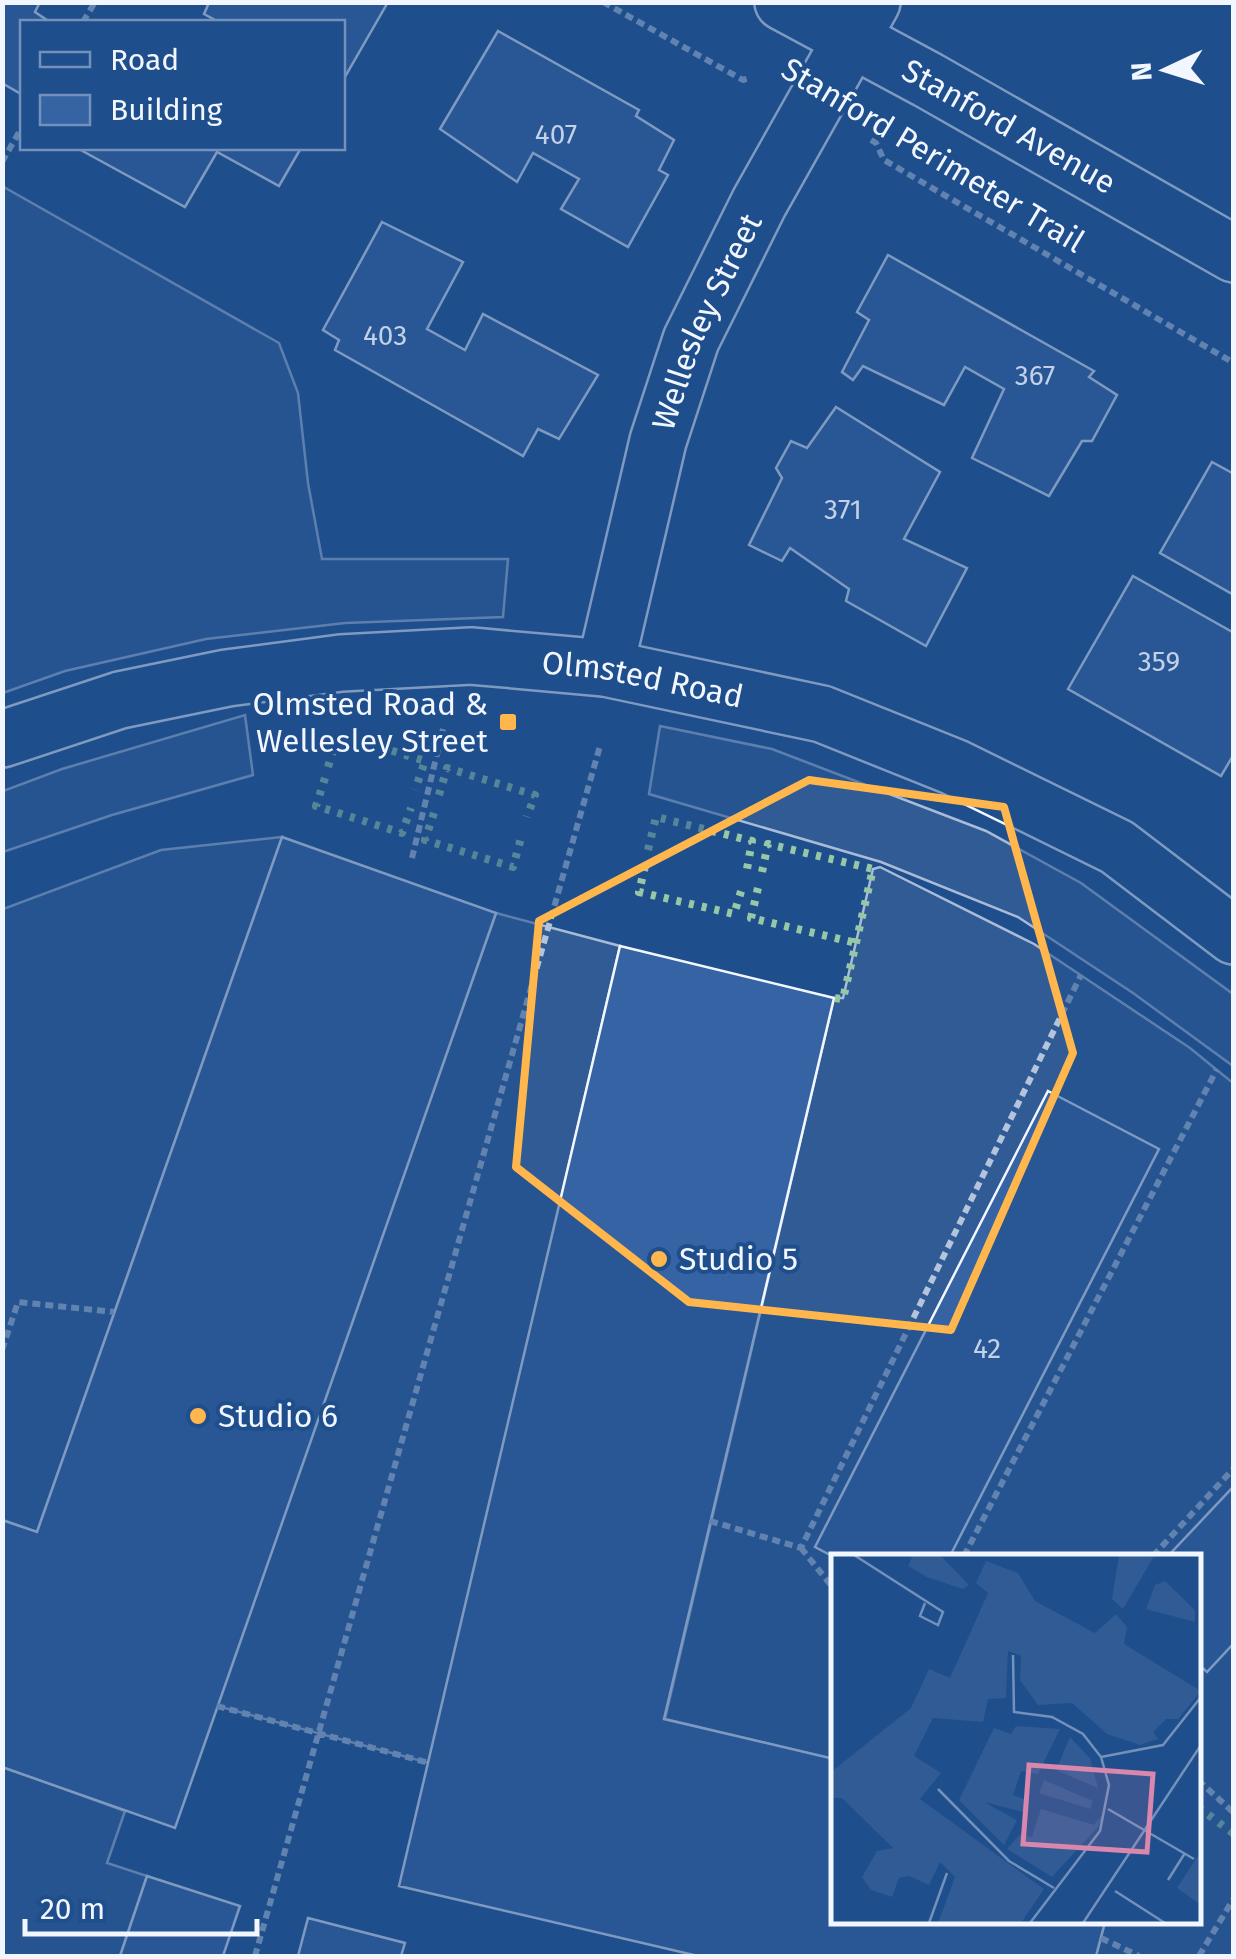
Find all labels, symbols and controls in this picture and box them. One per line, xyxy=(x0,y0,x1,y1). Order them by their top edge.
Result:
legend xyxy=(20,20,345,150)
north arrow xyxy=(1116,20,1216,120)
text: Road xyxy=(110,42,179,78)
street label: Stanford Perimeter Trail xyxy=(775,50,1091,260)
street label: Stanford Avenue xyxy=(896,51,1123,202)
text: N xyxy=(1124,61,1159,82)
text: Building xyxy=(110,92,223,128)
house number: 407 xyxy=(535,118,577,151)
street label: Wellesley Street xyxy=(644,207,770,435)
house number: 403 xyxy=(363,319,407,352)
house number: 367 xyxy=(1015,359,1055,392)
house number: 371 xyxy=(824,493,862,526)
street label: Olmsted Road xyxy=(540,643,747,716)
house number: 359 xyxy=(1138,645,1180,678)
place label: Olmsted Road & Wellesley Street xyxy=(252,685,488,760)
marker: Olmsted Road & Wellesley Street xyxy=(497,711,519,733)
place label: Studio 5 xyxy=(679,1240,798,1278)
marker: Studio 5 xyxy=(648,1248,670,1270)
house number: 42 xyxy=(973,1332,1001,1365)
place label: Studio 6 xyxy=(218,1397,338,1435)
marker: Studio 6 xyxy=(187,1405,209,1427)
inset map xyxy=(831,1554,1201,1924)
scale bar xyxy=(25,1874,258,1936)
text: 20 m xyxy=(40,1891,105,1927)

